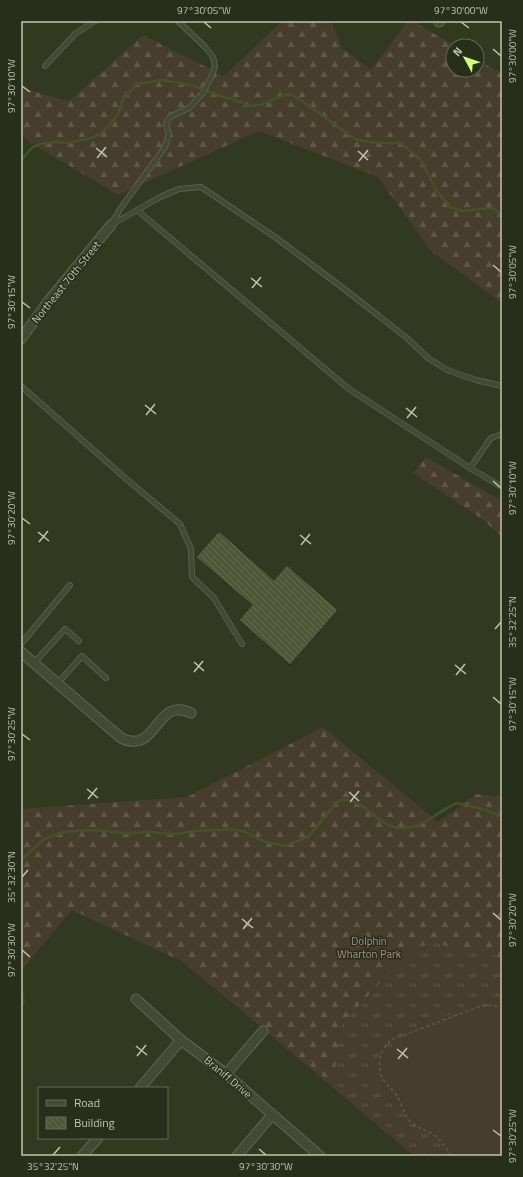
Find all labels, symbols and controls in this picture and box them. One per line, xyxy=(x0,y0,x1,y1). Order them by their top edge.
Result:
text: 97°30'05"W xyxy=(177,3,231,18)
text: 97°30'00"W xyxy=(434,3,488,18)
text: 97°30'00"W xyxy=(505,29,520,83)
north arrow xyxy=(445,38,485,78)
text: N xyxy=(449,44,466,60)
text: 97°30'10"W xyxy=(4,59,19,113)
street label: Northeast 70th Street xyxy=(28,237,104,327)
text: 97°30'05"W xyxy=(505,245,520,299)
text: 97°30'15"W xyxy=(4,275,19,329)
text: 97°30'10"W xyxy=(505,461,520,515)
text: 97°30'20"W xyxy=(4,491,19,545)
text: 35°32'25"N xyxy=(505,596,520,648)
text: 97°30'15"W xyxy=(505,677,520,731)
text: 97°30'25"W xyxy=(4,707,19,761)
text: 35°32'30"N xyxy=(4,851,19,903)
text: 97°30'20"W xyxy=(505,893,520,947)
text: 97°30'30"W xyxy=(4,923,19,977)
park label: Dolphin Wharton Park xyxy=(337,933,402,962)
street label: Braniff Drive xyxy=(201,1052,256,1102)
legend xyxy=(38,1087,168,1139)
text: Road xyxy=(74,1093,100,1112)
text: 97°30'25"W xyxy=(505,1109,520,1163)
text: Building xyxy=(74,1113,115,1132)
text: 35°32'25"N xyxy=(27,1159,79,1174)
text: 97°30'30"W xyxy=(239,1159,293,1174)

